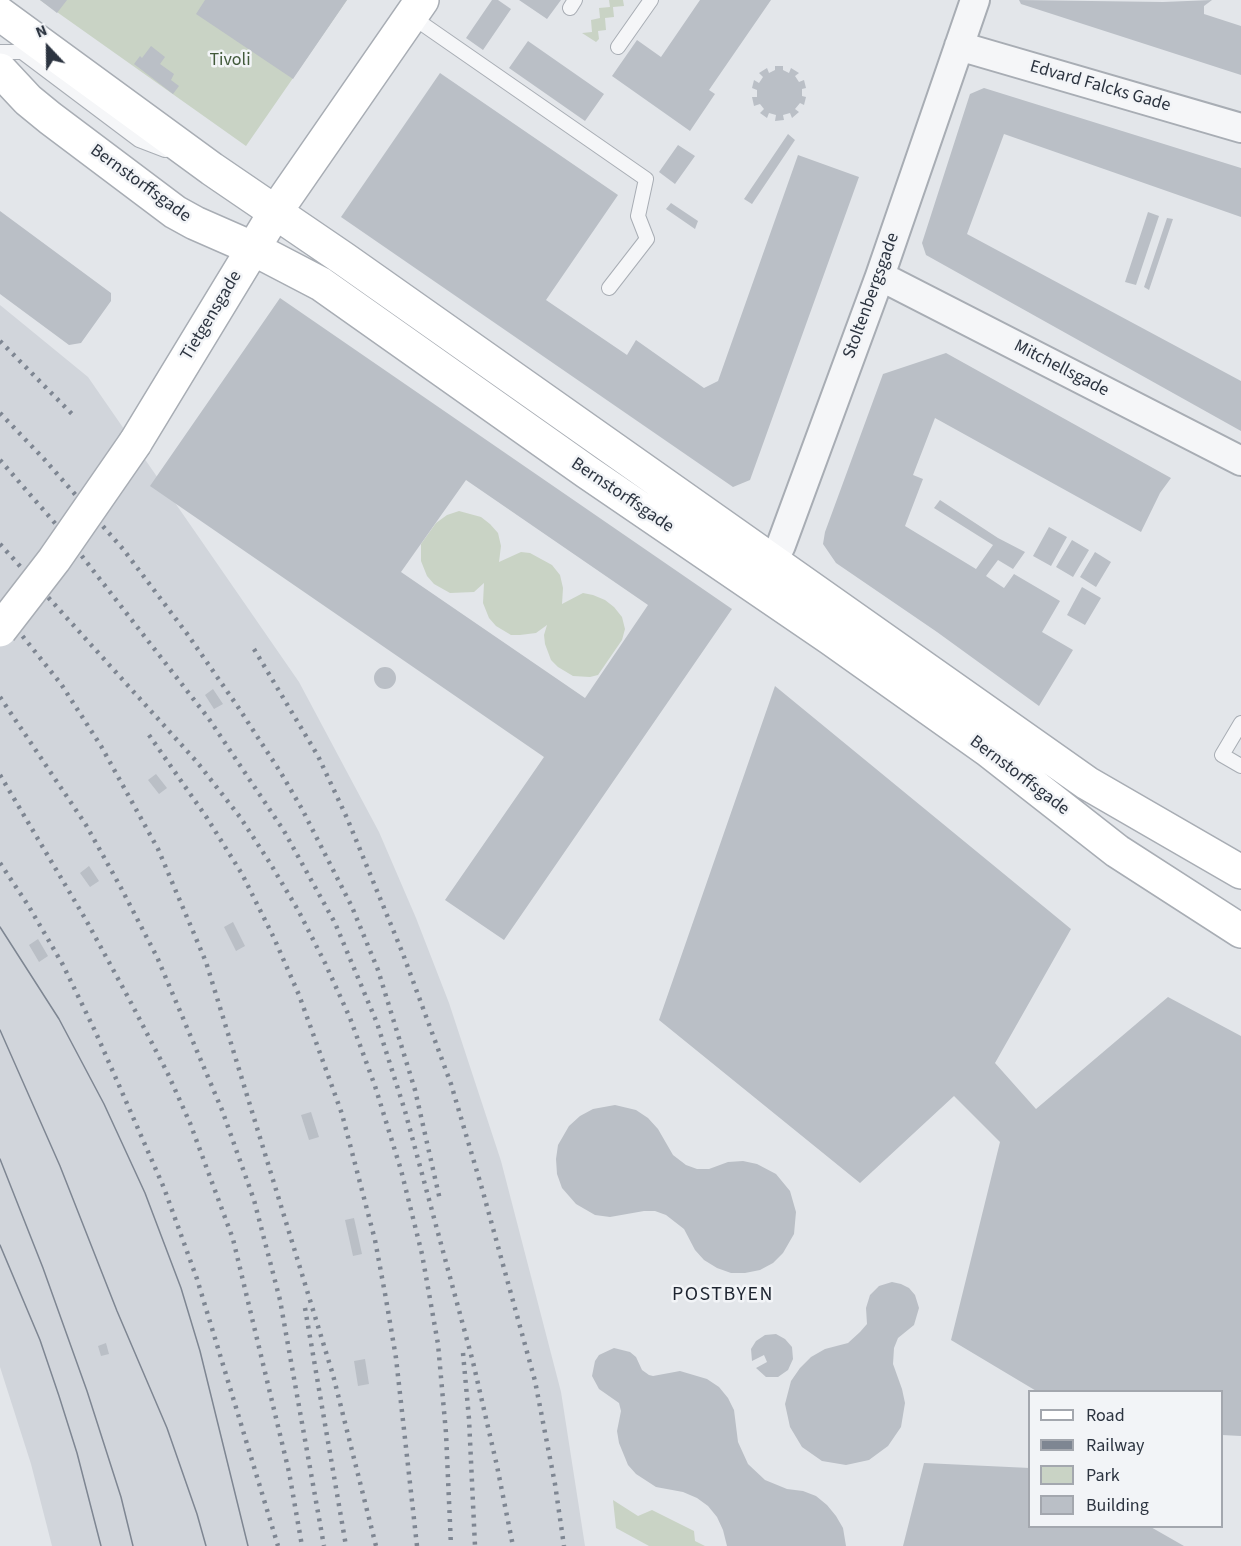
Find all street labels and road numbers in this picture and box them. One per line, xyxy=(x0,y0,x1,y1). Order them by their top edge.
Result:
street label: Edvard Falcks Gade xyxy=(1027,57,1173,117)
street label: Bernstorffsgade xyxy=(85,140,195,228)
street label: Stoltenbergsgade xyxy=(839,230,905,362)
street label: Tietgensgade xyxy=(177,267,247,365)
street label: Mitchellsgade xyxy=(1010,336,1112,402)
street label: Bernstorffsgade xyxy=(567,454,677,538)
street label: Bernstorffsgade xyxy=(965,731,1073,821)

